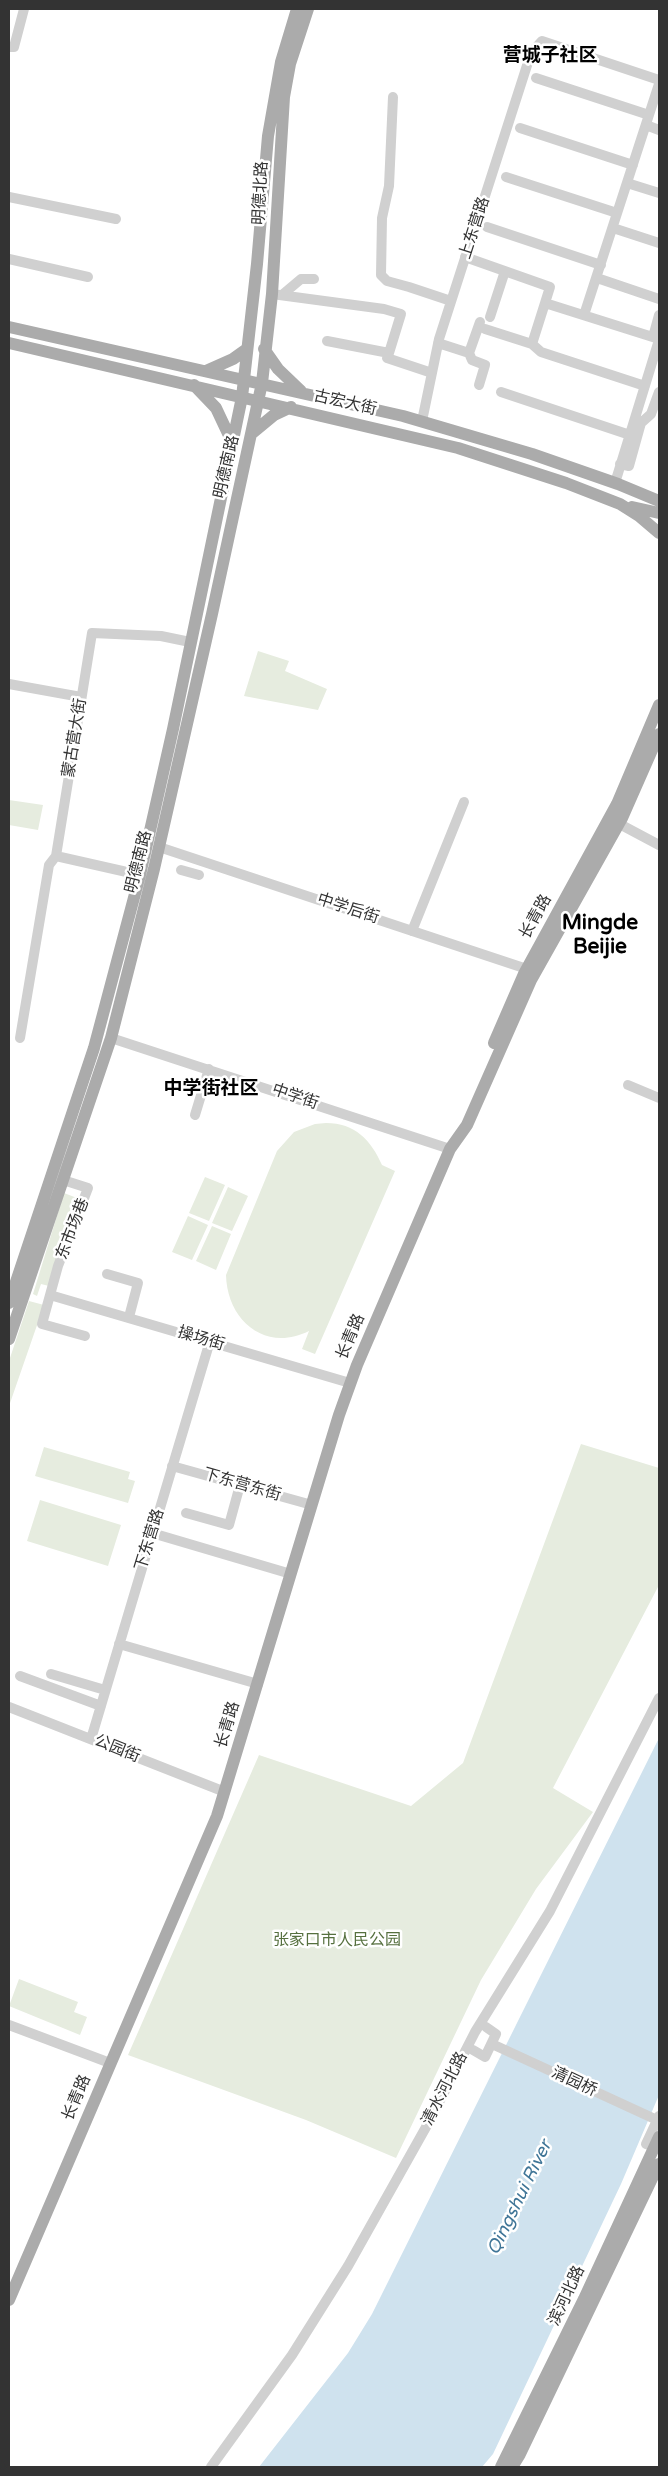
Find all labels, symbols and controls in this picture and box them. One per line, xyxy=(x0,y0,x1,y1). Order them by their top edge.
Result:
district label: 营城子社区 xyxy=(503,45,597,67)
street label: 明德北路 xyxy=(250,161,272,225)
street label: 上东营路 xyxy=(456,195,494,261)
street label: 古宏大街 xyxy=(312,386,378,420)
street label: 明德南路 xyxy=(210,434,244,500)
street label: 蒙古营大街 xyxy=(59,697,91,779)
street label: 明德南路 xyxy=(122,829,156,895)
street label: 中学后街 xyxy=(315,890,381,928)
street label: 长青路 xyxy=(516,891,556,943)
district label: Mingde Beijie xyxy=(562,910,638,960)
district label: 中学街社区 xyxy=(164,1078,258,1100)
street label: 中学街 xyxy=(269,1080,321,1114)
street label: 东市场巷 xyxy=(53,1196,93,1262)
street label: 长青路 xyxy=(333,1311,369,1363)
street label: 操场街 xyxy=(175,1323,227,1355)
street label: 下东营东街 xyxy=(201,1465,283,1505)
street label: 下东营路 xyxy=(131,1507,169,1573)
street label: 长青路 xyxy=(212,1699,244,1751)
street label: 公园街 xyxy=(91,1731,143,1767)
park label: 张家口市人民公园 xyxy=(273,1931,401,1951)
street label: 清水河北路 xyxy=(418,2049,472,2129)
street label: 清园桥 xyxy=(548,2063,600,2101)
street label: 长青路 xyxy=(59,2072,95,2124)
water label: Qingshui River xyxy=(483,2137,557,2259)
street label: 滨河北路 xyxy=(545,2263,589,2329)

